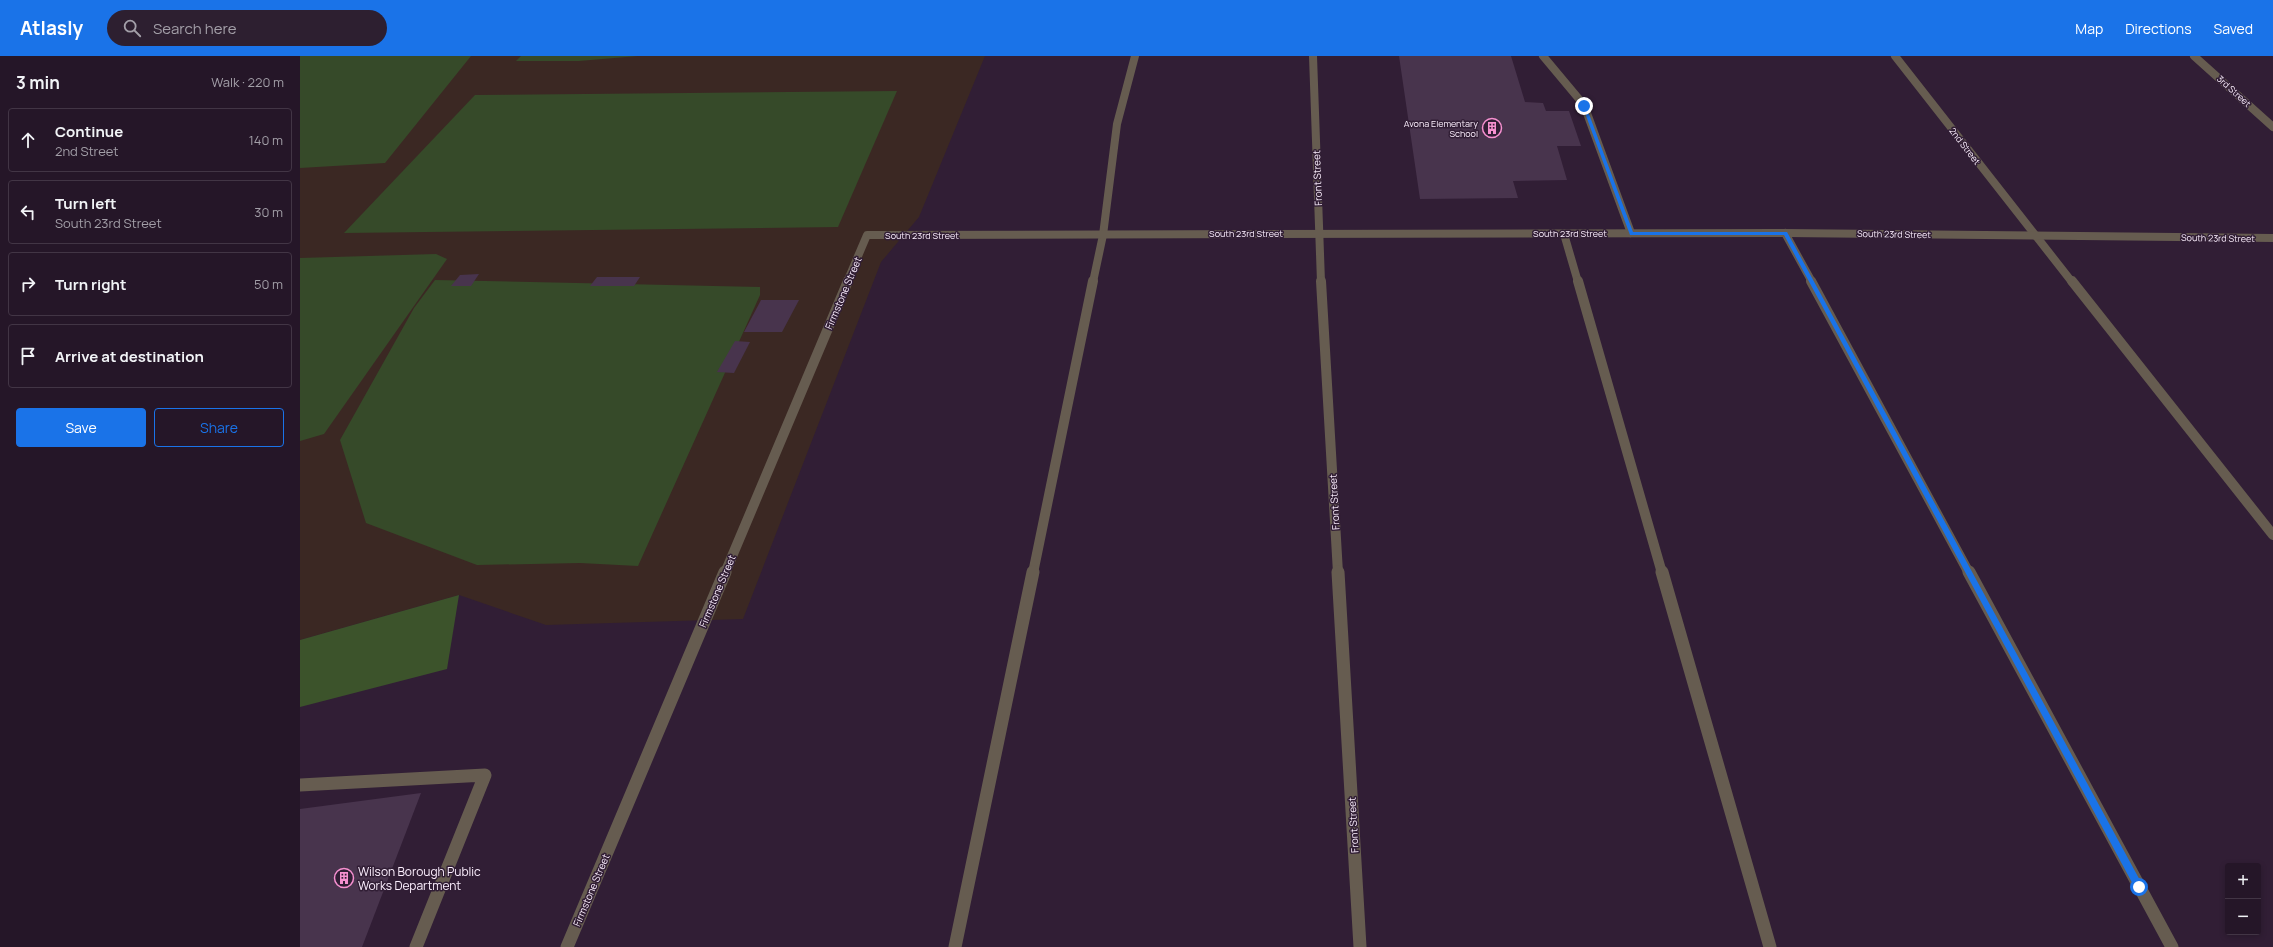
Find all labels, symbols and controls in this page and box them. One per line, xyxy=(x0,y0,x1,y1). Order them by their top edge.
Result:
search box xyxy=(107,10,387,46)
text: Atlasly xyxy=(20,15,83,41)
icon: search xyxy=(121,17,143,39)
text: Search here xyxy=(153,18,236,39)
text: Map xyxy=(2075,19,2103,38)
text: Directions xyxy=(2125,19,2192,38)
text: Saved xyxy=(2214,19,2253,38)
text: 3 min xyxy=(16,71,60,94)
street label: 3rd Street xyxy=(2214,72,2254,110)
text: Walk · 220 m xyxy=(211,73,284,91)
route end xyxy=(1575,97,1593,115)
place label: Avona Elementary School xyxy=(1404,117,1478,140)
building icon: Avona Elementary School xyxy=(1481,117,1503,139)
text: Continue xyxy=(55,121,123,142)
street label: 2nd Street xyxy=(1946,125,1984,168)
icon: ahead xyxy=(17,129,39,151)
text: 140 m xyxy=(249,131,283,149)
text: 2nd Street xyxy=(55,142,119,160)
street label: Front Street xyxy=(1309,150,1325,206)
text: Turn left xyxy=(55,193,117,214)
icon: left xyxy=(17,201,39,223)
text: 30 m xyxy=(254,203,283,221)
text: South 23rd Street xyxy=(55,214,162,232)
street label: South 23rd Street xyxy=(1209,227,1283,240)
street label: South 23rd Street xyxy=(1533,227,1607,240)
street label: South 23rd Street xyxy=(1857,227,1931,241)
street label: South 23rd Street xyxy=(885,229,959,242)
street label: South 23rd Street xyxy=(2181,231,2255,245)
street label: Firmstone Street xyxy=(821,255,865,331)
icon: right xyxy=(17,273,39,295)
text: Turn right xyxy=(55,274,126,295)
text: 50 m xyxy=(254,275,283,293)
icon: arrive xyxy=(17,345,39,367)
text: Arrive at destination xyxy=(55,346,204,367)
button: Save xyxy=(16,408,146,447)
button: Share xyxy=(154,408,284,447)
street label: Front Street xyxy=(1326,474,1342,530)
street label: Firmstone Street xyxy=(695,553,739,629)
street label: Front Street xyxy=(1345,797,1361,853)
street label: Firmstone Street xyxy=(569,852,613,928)
place label: Wilson Borough Public Works Department xyxy=(358,863,481,894)
map controls xyxy=(2225,863,2261,935)
button: + xyxy=(2225,863,2261,899)
building icon: Wilson Borough Public Works Department xyxy=(333,867,355,889)
route start xyxy=(2130,878,2148,896)
button: − xyxy=(2225,899,2261,935)

